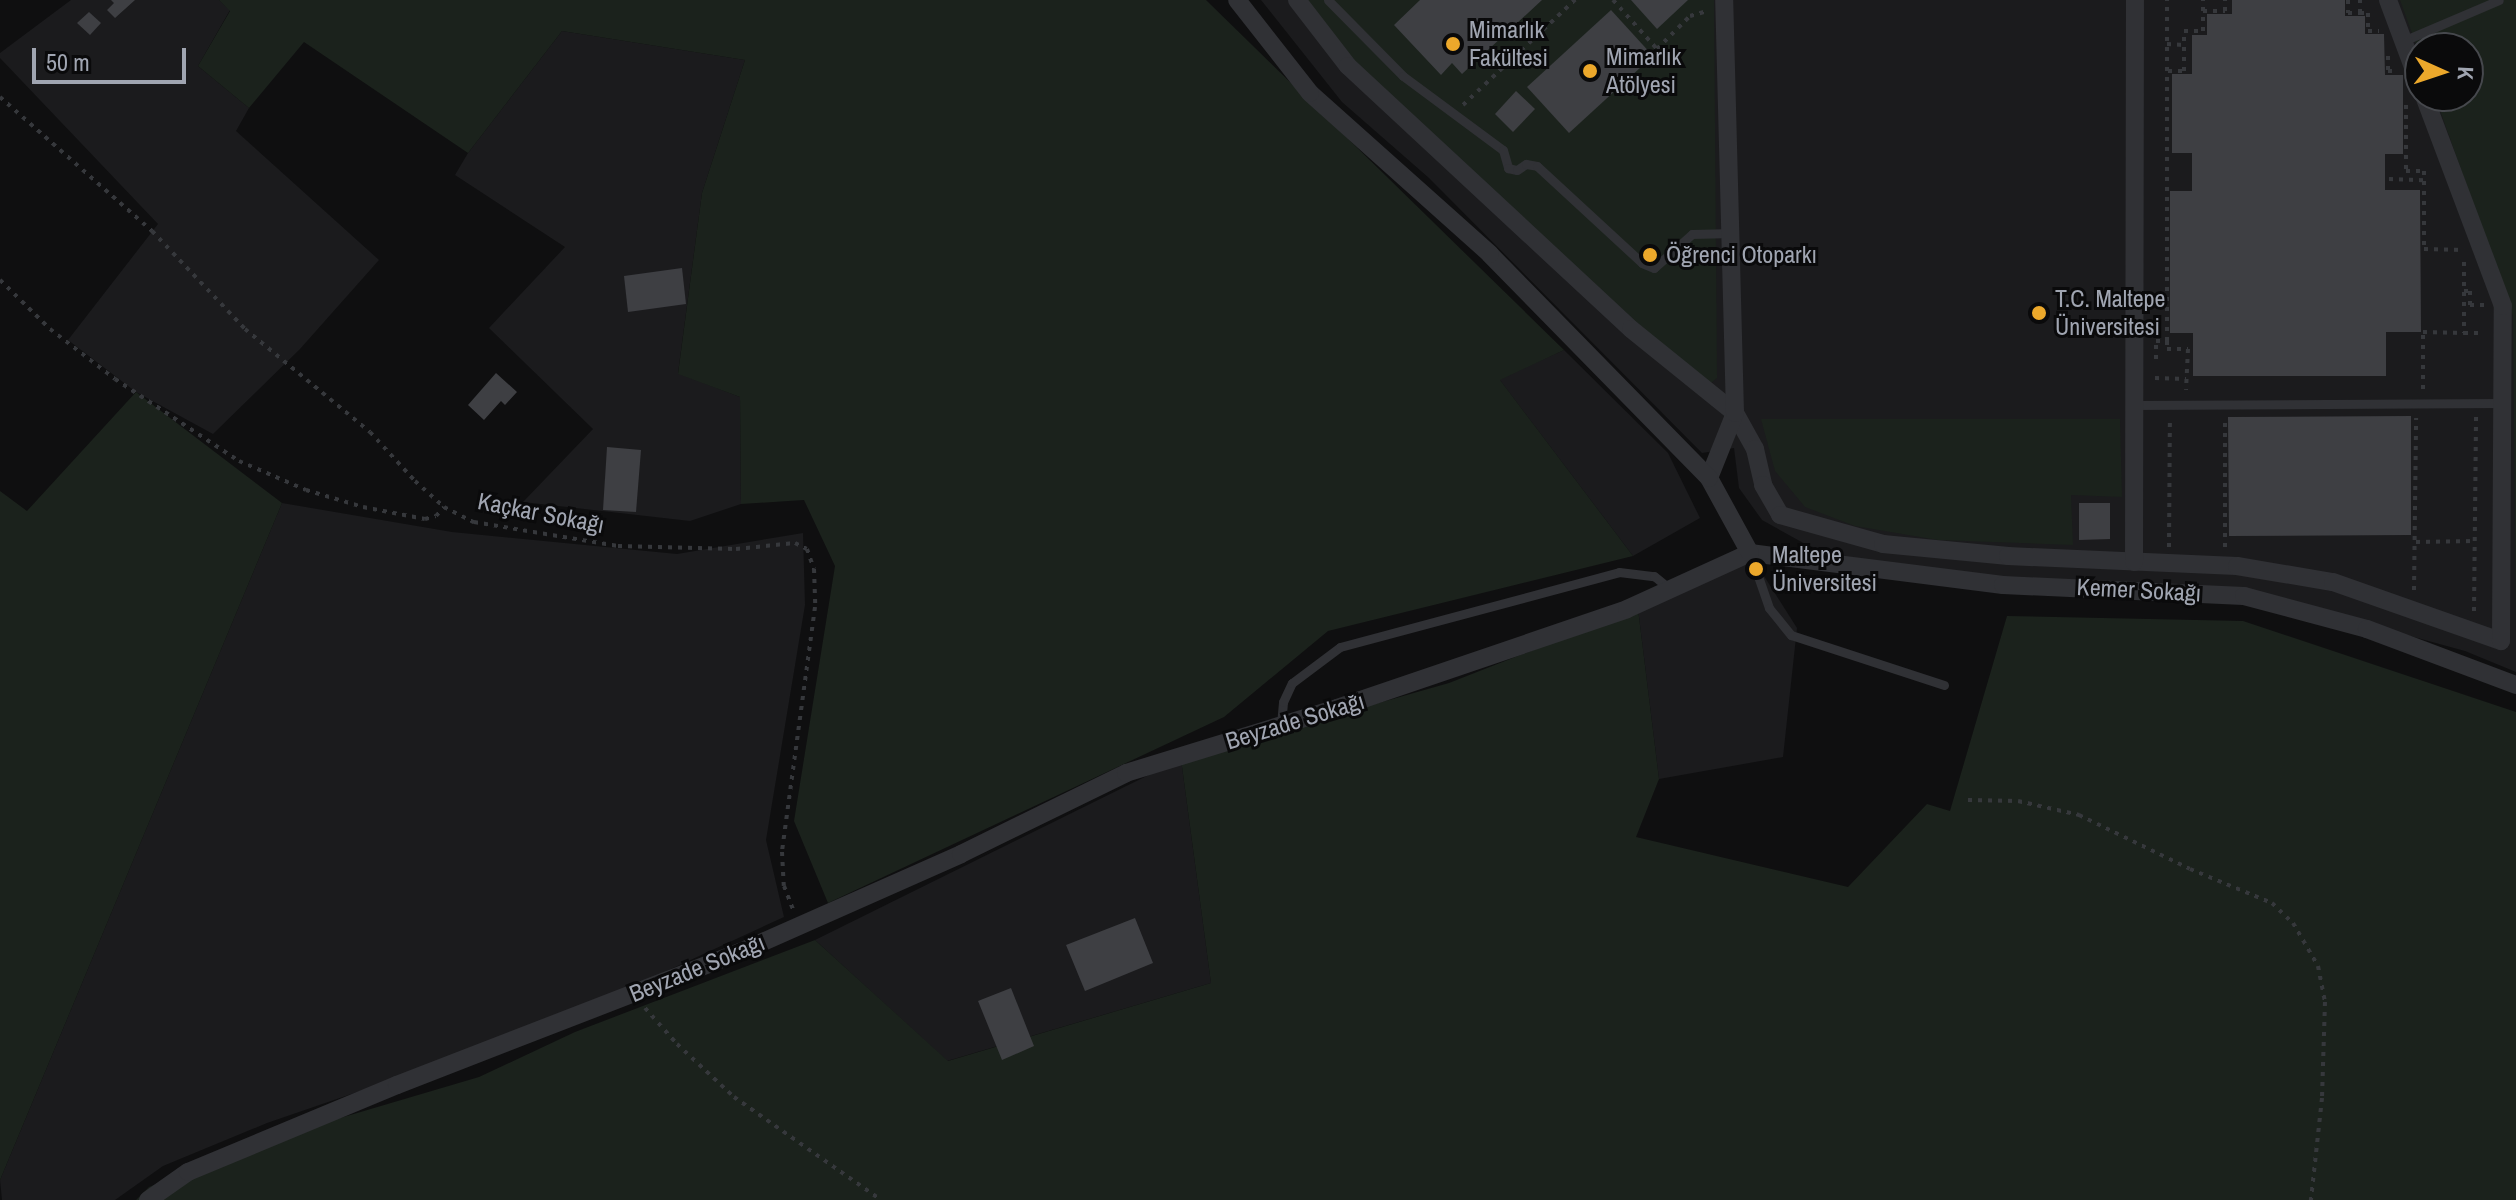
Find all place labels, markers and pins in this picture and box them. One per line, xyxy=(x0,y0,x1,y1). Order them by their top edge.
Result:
place label: Mimarlık Fakültesi xyxy=(1469,16,1548,72)
marker: Mimarlık Fakültesi xyxy=(1444,35,1462,53)
place label: Mimarlık Atölyesi xyxy=(1606,43,1681,99)
marker: Mimarlık Atölyesi xyxy=(1581,62,1599,80)
place label: Öğrenci Otoparkı xyxy=(1666,241,1817,269)
marker: Öğrenci Otoparkı xyxy=(1641,246,1659,264)
place label: T.C. Maltepe Üniversitesi xyxy=(2055,285,2165,341)
marker: T.C. Maltepe Üniversitesi xyxy=(2030,304,2048,322)
place label: Maltepe Üniversitesi xyxy=(1772,541,1877,597)
marker: Maltepe Üniversitesi xyxy=(1747,560,1765,578)

